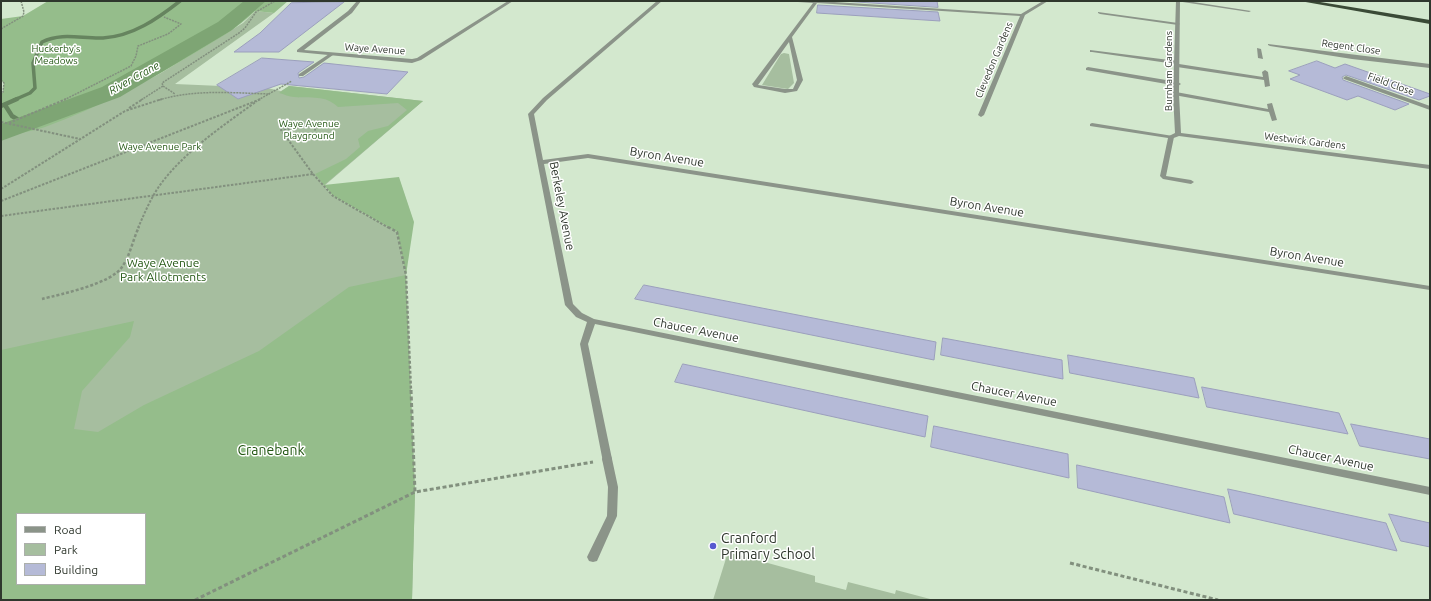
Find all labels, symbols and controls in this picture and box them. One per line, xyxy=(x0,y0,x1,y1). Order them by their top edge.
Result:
street label: Clevedon Gardens xyxy=(973,20,1015,100)
street label: Burnham Gardens xyxy=(1163,31,1175,111)
street label: Regent Close xyxy=(1321,37,1381,57)
street label: Waye Avenue xyxy=(344,41,406,57)
park label: Huckerby's Meadows xyxy=(32,43,80,66)
water label: River Crane xyxy=(106,59,162,97)
street label: Field Close xyxy=(1366,70,1416,98)
park label: Waye Avenue Playground xyxy=(279,118,339,142)
street label: Westwick Gardens xyxy=(1264,130,1346,152)
park label: Waye Avenue Park xyxy=(119,141,201,153)
street label: Byron Avenue xyxy=(629,144,705,170)
street label: Berkeley Avenue xyxy=(546,160,578,252)
street label: Byron Avenue xyxy=(949,194,1025,220)
street label: Byron Avenue xyxy=(1269,244,1345,270)
park label: Waye Avenue Park Allotments xyxy=(120,256,206,284)
street label: Chaucer Avenue xyxy=(652,315,740,345)
street label: Chaucer Avenue xyxy=(970,379,1058,409)
park label: Cranebank xyxy=(237,442,305,458)
street label: Chaucer Avenue xyxy=(1287,442,1375,474)
legend xyxy=(16,513,146,585)
text: Road xyxy=(54,523,82,536)
place label: Cranford Primary School xyxy=(721,530,815,562)
marker: Cranford Primary School xyxy=(708,541,718,551)
text: Park xyxy=(54,543,78,556)
text: Building xyxy=(54,563,98,576)

